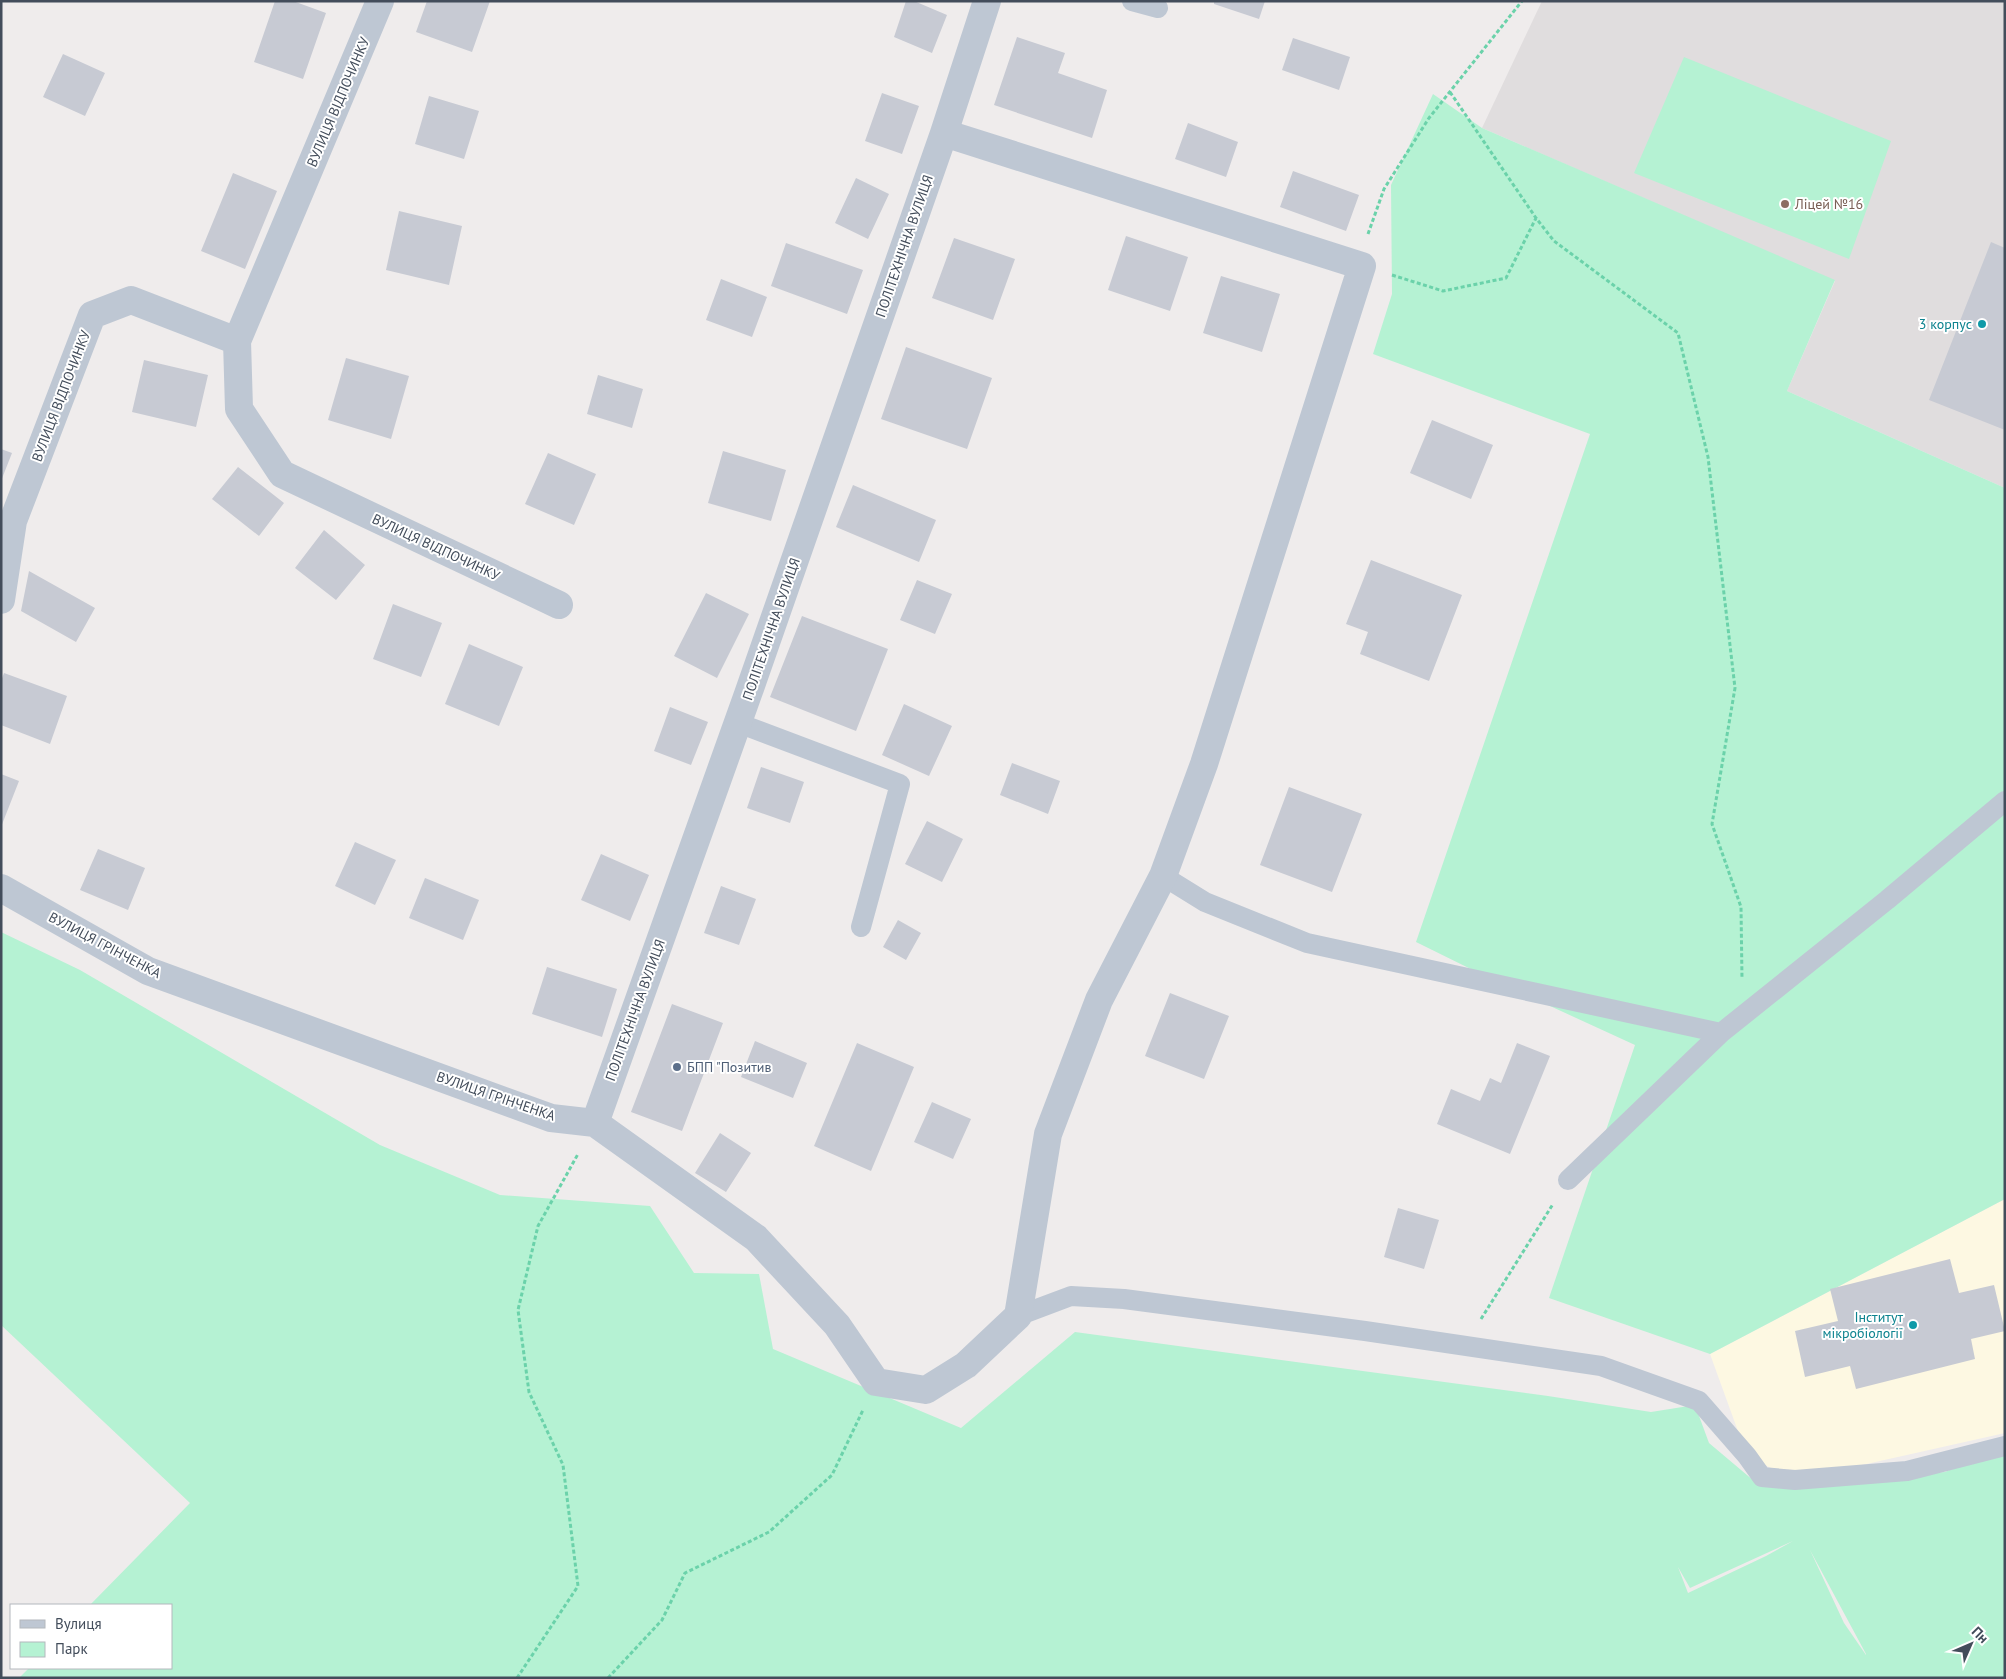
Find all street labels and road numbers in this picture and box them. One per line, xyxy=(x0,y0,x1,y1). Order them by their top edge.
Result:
street label: ВУЛИЦЯ ВІДПОЧИНКУ xyxy=(303,34,374,170)
street label: ПОЛІТЕХНІЧНА ВУЛИЦЯ xyxy=(871,172,937,320)
street label: ВУЛИЦЯ ВІДПОЧИНКУ xyxy=(28,328,94,464)
street label: ВУЛИЦЯ ВІДПОЧИНКУ xyxy=(369,509,503,585)
street label: ПОЛІТЕХНІЧНА ВУЛИЦЯ xyxy=(738,555,804,703)
street label: ВУЛИЦЯ ГРІНЧЕНКА xyxy=(46,908,165,983)
street label: ПОЛІТЕХНІЧНА ВУЛИЦЯ xyxy=(601,937,669,1083)
street label: ВУЛИЦЯ ГРІНЧЕНКА xyxy=(434,1067,559,1125)

